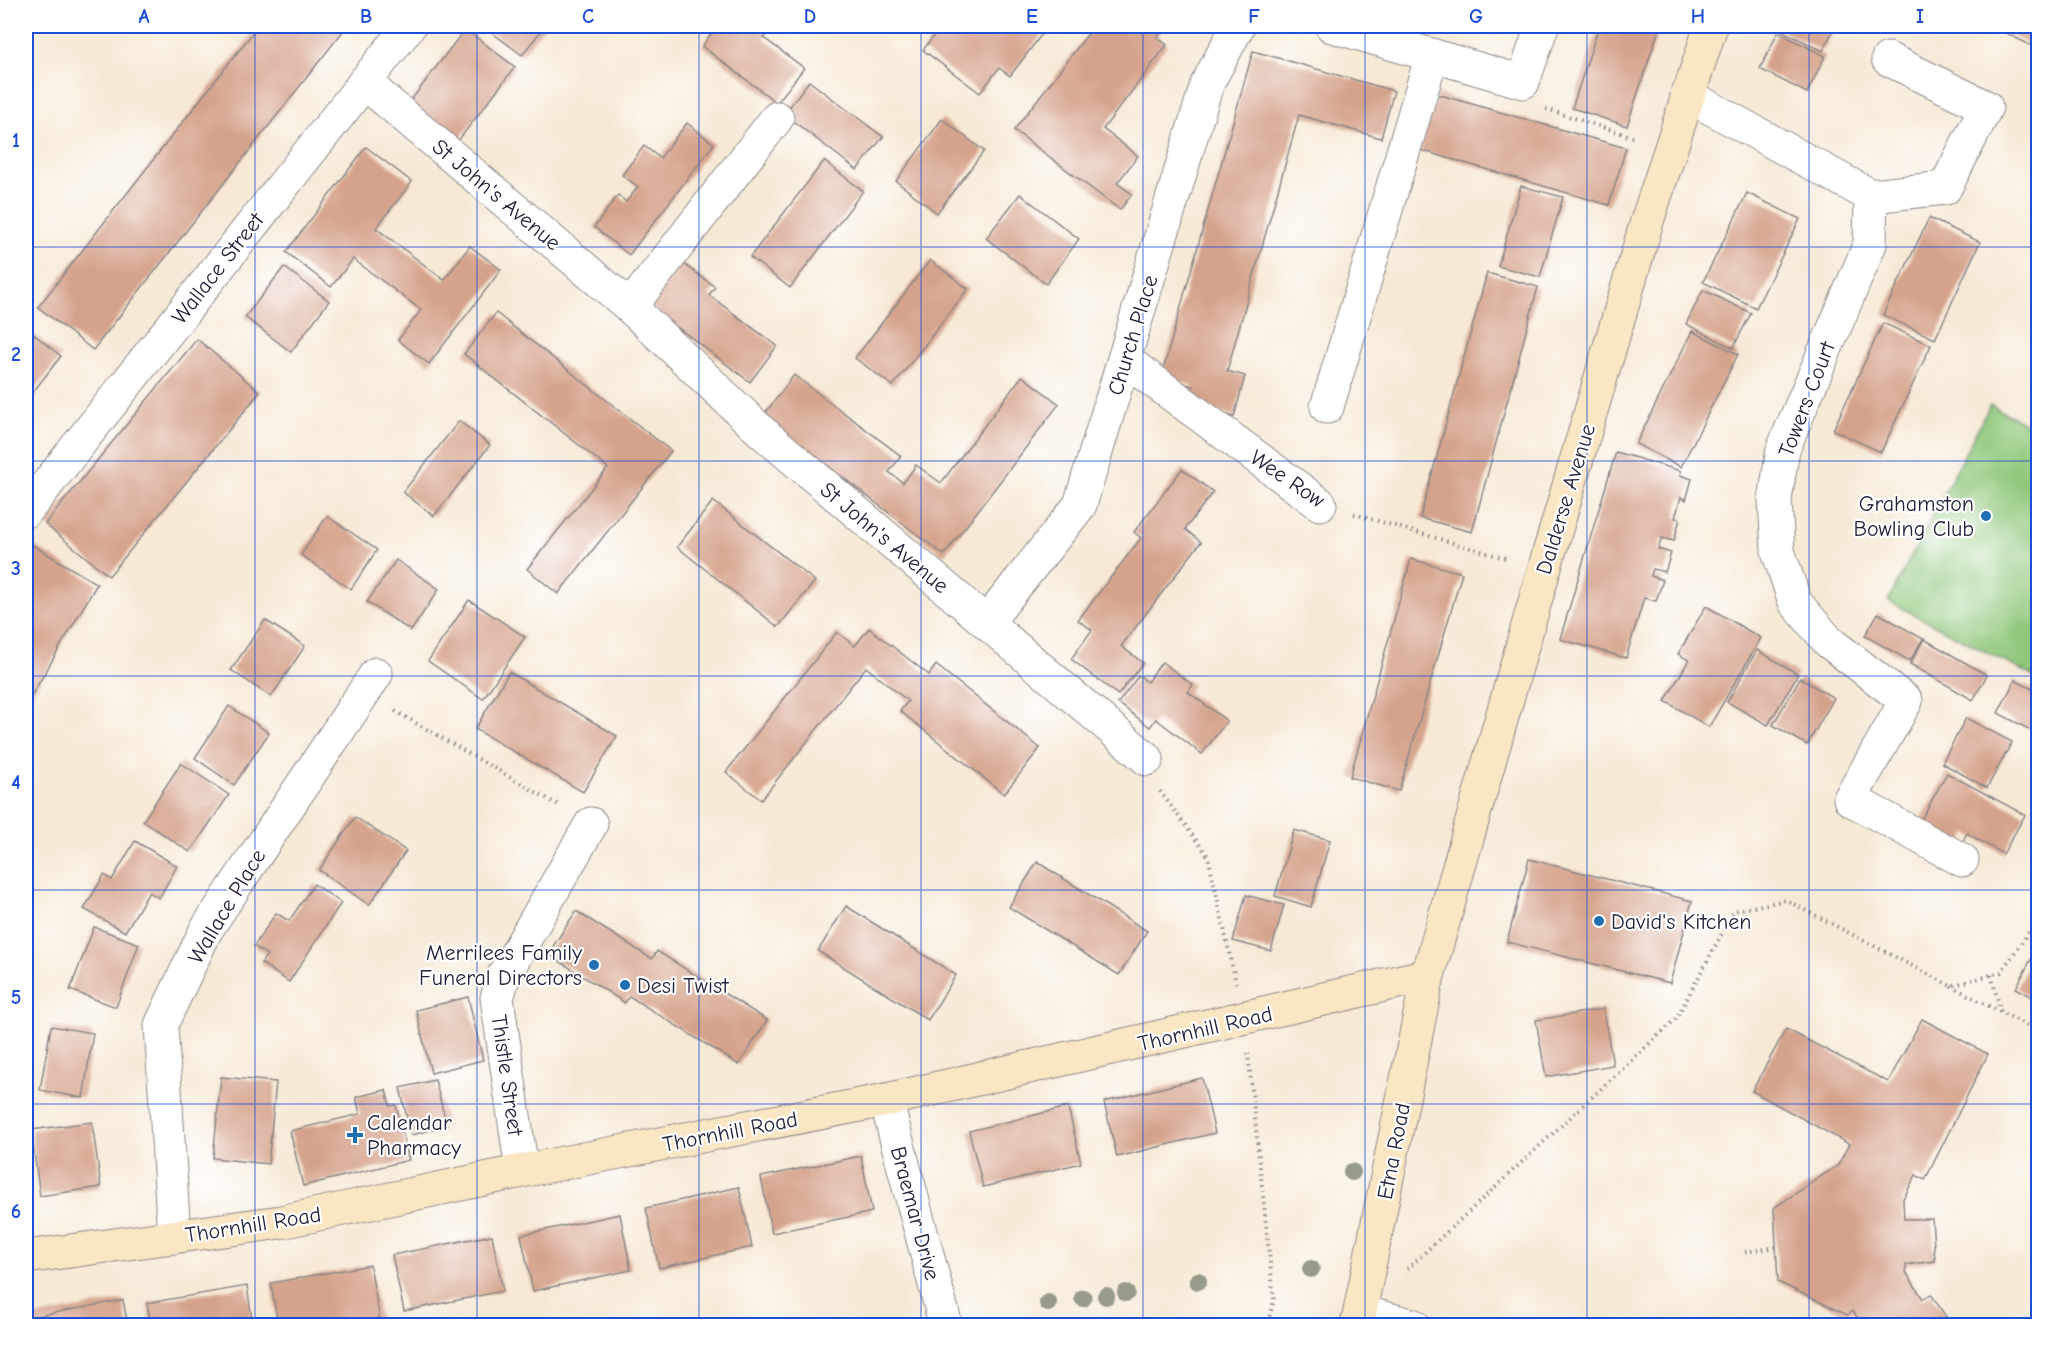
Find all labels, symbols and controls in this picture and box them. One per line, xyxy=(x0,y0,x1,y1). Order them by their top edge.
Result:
text: A xyxy=(138,5,150,28)
text: B xyxy=(360,5,372,28)
text: C xyxy=(582,5,594,28)
text: D xyxy=(804,5,816,28)
text: E xyxy=(1026,5,1038,28)
text: F xyxy=(1248,5,1260,28)
text: G xyxy=(1469,5,1483,28)
text: H xyxy=(1691,5,1705,28)
text: I xyxy=(1916,5,1924,28)
text: 1 xyxy=(12,129,20,152)
street label: St John's Avenue xyxy=(427,134,566,256)
street label: Wallace Street xyxy=(166,207,270,329)
street label: Church Place xyxy=(1102,272,1164,399)
street label: Towers Court xyxy=(1773,337,1841,461)
text: 2 xyxy=(11,343,21,366)
street label: Dalderse Avenue xyxy=(1531,421,1601,578)
street label: Wee Row xyxy=(1245,444,1330,513)
street label: St John's Avenue xyxy=(815,477,954,599)
place label: Grahamston Bowling Club xyxy=(1853,491,1974,542)
marker: Grahamston Bowling Club xyxy=(1979,509,1993,523)
text: 3 xyxy=(11,557,21,580)
text: 4 xyxy=(11,771,21,794)
street label: Wallace Place xyxy=(182,845,271,969)
place label: David's Kitchen xyxy=(1611,909,1751,935)
marker: David's Kitchen xyxy=(1592,914,1606,928)
place label: Merrilees Family Funeral Directors xyxy=(419,940,582,991)
marker: Merrilees Family Funeral Directors xyxy=(587,958,601,972)
place label: Desi Twist xyxy=(637,973,729,999)
marker: Desi Twist xyxy=(618,978,632,992)
text: 5 xyxy=(11,986,21,1009)
street label: Thornhill Road xyxy=(1136,1001,1275,1057)
street label: Thistle Street xyxy=(486,1013,528,1138)
street label: Etna Road xyxy=(1372,1101,1416,1202)
street label: Thornhill Road xyxy=(660,1106,800,1158)
place label: Calendar Pharmacy xyxy=(367,1110,461,1161)
marker: Calendar Pharmacy xyxy=(348,1128,362,1142)
street label: Braemar Drive xyxy=(885,1144,945,1283)
text: 6 xyxy=(11,1200,21,1223)
street label: Thornhill Road xyxy=(183,1201,323,1249)

